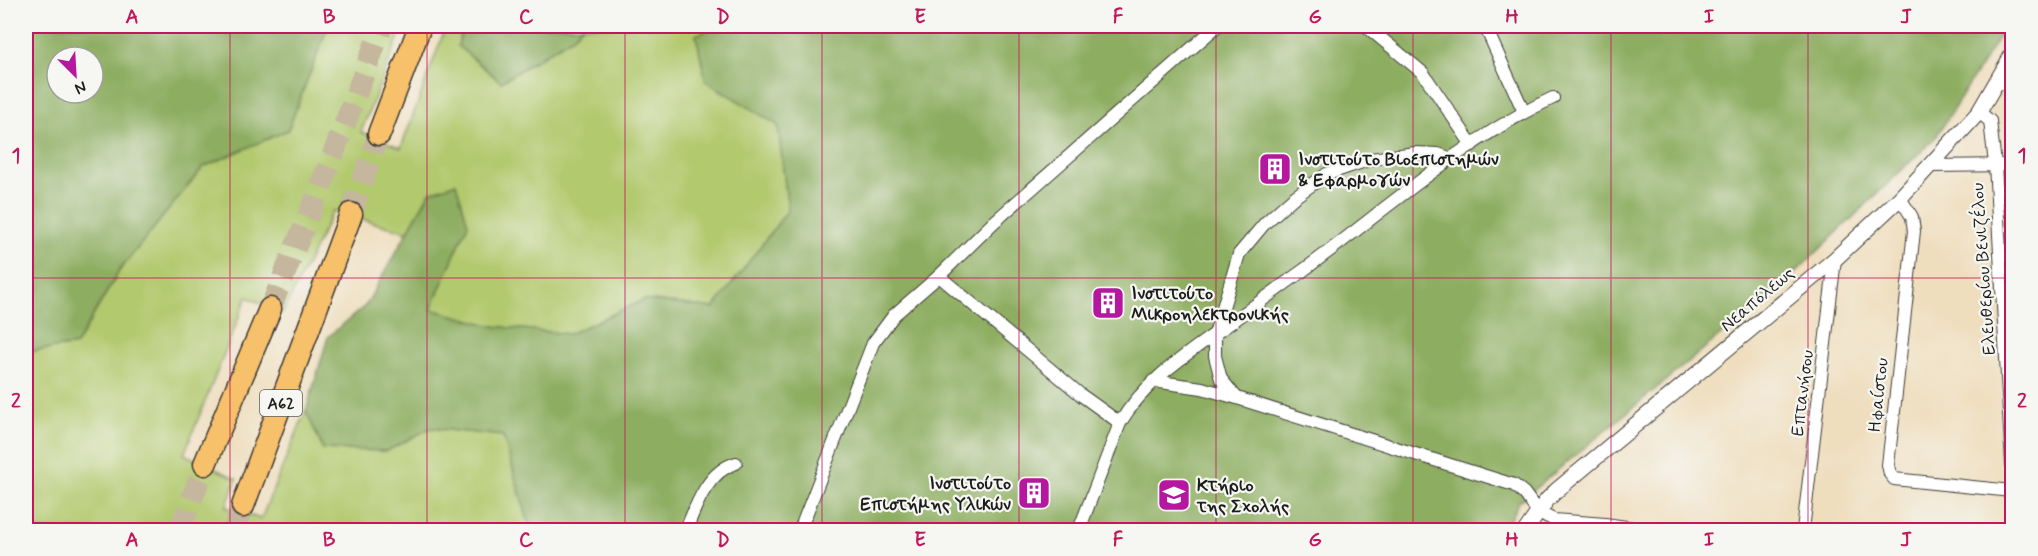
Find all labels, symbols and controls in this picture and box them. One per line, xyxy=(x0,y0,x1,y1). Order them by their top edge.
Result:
text: A xyxy=(125,4,139,31)
text: B xyxy=(323,4,336,31)
text: C xyxy=(519,4,534,31)
text: D xyxy=(716,4,730,31)
text: E xyxy=(914,4,926,31)
text: F xyxy=(1113,4,1124,31)
text: G xyxy=(1308,4,1322,31)
text: H xyxy=(1505,4,1519,31)
text: I xyxy=(1704,4,1714,31)
text: J xyxy=(1900,4,1912,31)
north arrow xyxy=(45,45,105,105)
text: N xyxy=(71,76,90,99)
text: 1 xyxy=(12,143,20,170)
text: 1 xyxy=(2018,143,2026,170)
place label: Ινστιτούτο Βιοεπιστημών & Εφαρμογών xyxy=(1298,148,1499,193)
building icon: Ινστιτούτο Βιοεπιστημών & Εφαρμογών xyxy=(1257,151,1293,187)
street label: Ελευθερίου Βενιζέλου xyxy=(1965,182,2002,356)
street label: Νεαπόλεως xyxy=(1716,262,1800,338)
place label: Ινστιτούτο Μικροηλεκτρονικής xyxy=(1131,282,1289,327)
building icon: Ινστιτούτο Μικροηλεκτρονικής xyxy=(1090,285,1126,321)
street label: Επτανήσου xyxy=(1786,349,1820,438)
street label: Ηφαίστου xyxy=(1863,357,1895,434)
text: 2 xyxy=(11,388,21,415)
text: 2 xyxy=(2017,388,2027,415)
road number: Α62 xyxy=(260,390,302,416)
place label: Ινστιτούτο Επιστήμης Υλικών xyxy=(860,472,1011,517)
place label: Κτήριο της Σχολής xyxy=(1196,474,1289,519)
building icon: Ινστιτούτο Επιστήμης Υλικών xyxy=(1016,475,1052,511)
school or university icon: Κτήριο της Σχολής xyxy=(1156,477,1192,513)
text: A xyxy=(125,527,139,554)
text: B xyxy=(323,527,336,554)
text: C xyxy=(519,527,534,554)
text: D xyxy=(716,527,730,554)
text: E xyxy=(914,527,926,554)
text: F xyxy=(1113,527,1124,554)
text: G xyxy=(1308,527,1322,554)
text: H xyxy=(1505,527,1519,554)
text: I xyxy=(1704,527,1714,554)
text: J xyxy=(1900,527,1912,554)

